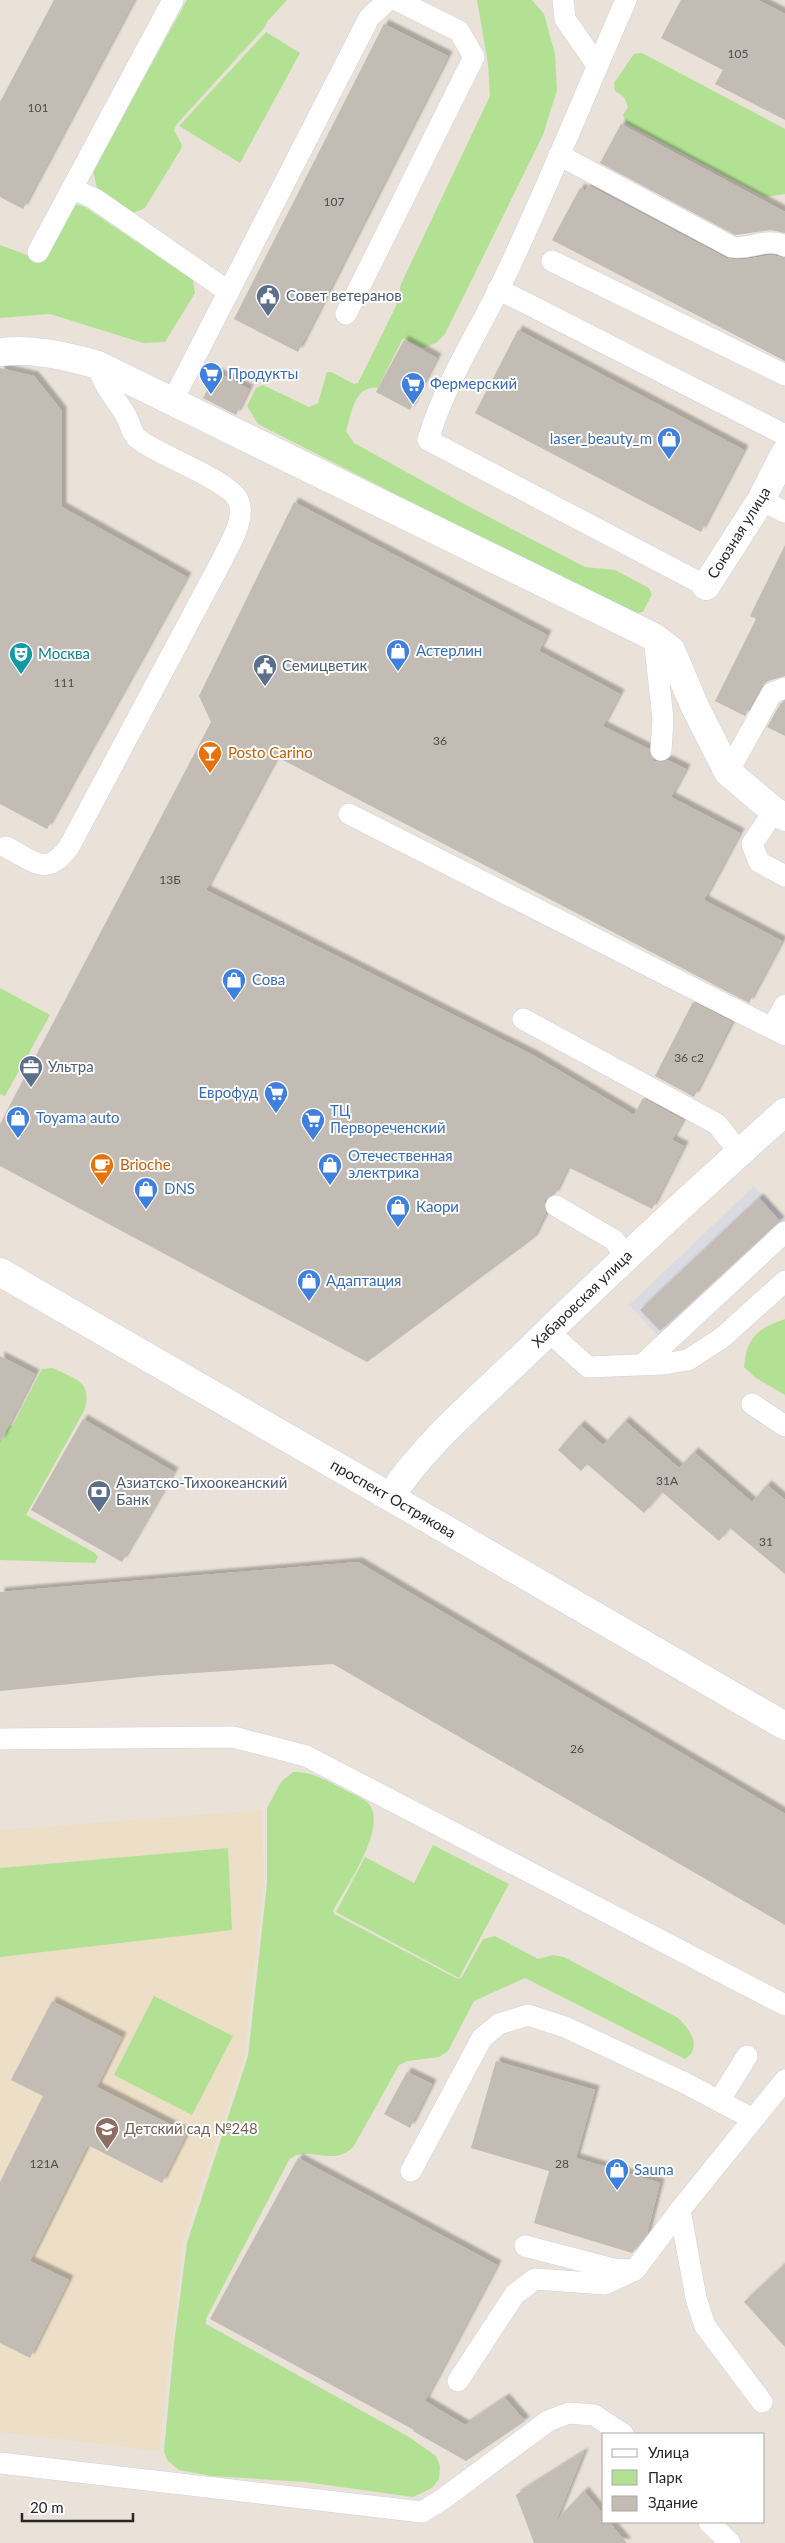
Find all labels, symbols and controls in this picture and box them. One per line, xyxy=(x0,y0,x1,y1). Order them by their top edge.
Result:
house number: 105 xyxy=(728,46,748,61)
house number: 101 xyxy=(28,100,48,115)
house number: 107 xyxy=(324,194,344,209)
public building icon: Совет ветеранов xyxy=(255,283,281,317)
place label: Совет ветеранов xyxy=(286,286,402,304)
supermarket icon: Продукты xyxy=(198,361,224,395)
place label: Продукты xyxy=(228,364,298,382)
supermarket icon: Фермерский xyxy=(400,371,426,405)
place label: Фермерский xyxy=(430,374,517,392)
shop icon: laser_beauty_m xyxy=(656,426,682,460)
place label: laser_beauty_m xyxy=(550,429,652,447)
street label: Союзная улица xyxy=(703,483,774,582)
shop icon: Астерлин xyxy=(385,638,411,672)
theatre icon: Москва xyxy=(8,641,34,675)
place label: Астерлин xyxy=(416,641,482,659)
place label: Москва xyxy=(38,644,90,662)
public building icon: Семицветик xyxy=(252,653,278,687)
place label: Семицветик xyxy=(282,656,368,674)
house number: 111 xyxy=(54,675,74,690)
house number: 36 xyxy=(433,733,447,748)
bar icon: Posto Carino xyxy=(197,740,223,774)
place label: Posto Carino xyxy=(228,743,313,761)
house number: 13Б xyxy=(159,872,181,887)
shop icon: Сова xyxy=(221,967,247,1001)
place label: Сова xyxy=(252,970,285,988)
house number: 36 с2 xyxy=(674,1050,704,1065)
office icon: Ультра xyxy=(18,1054,44,1088)
place label: Ультра xyxy=(48,1057,94,1075)
supermarket icon: Еврофуд xyxy=(263,1080,289,1114)
place label: Еврофуд xyxy=(199,1083,258,1101)
place label: ТЦ Первореченский xyxy=(330,1101,446,1136)
shop icon: Toyama auto xyxy=(5,1105,31,1139)
supermarket icon: ТЦ Первореченский xyxy=(300,1107,326,1141)
place label: Toyama auto xyxy=(36,1108,120,1126)
place label: Отечественная электрика xyxy=(348,1146,453,1181)
cafe icon: Brioche xyxy=(89,1152,115,1186)
shop icon: Отечественная электрика xyxy=(317,1152,343,1186)
place label: Brioche xyxy=(120,1155,171,1173)
shop icon: DNS xyxy=(133,1176,159,1210)
place label: DNS xyxy=(164,1179,195,1197)
shop icon: Каори xyxy=(385,1194,411,1228)
place label: Каори xyxy=(416,1197,459,1215)
street label: Хабаровская улица xyxy=(527,1246,635,1351)
shop icon: Адаптация xyxy=(296,1268,322,1302)
place label: Адаптация xyxy=(326,1271,402,1289)
street label: проспект Острякова xyxy=(328,1455,459,1541)
place label: Азиатско-Тихоокеанский Банк xyxy=(116,1473,287,1508)
house number: 31А xyxy=(656,1473,679,1488)
bank icon: Азиатско-Тихоокеанский Банк xyxy=(86,1479,112,1513)
house number: 31 xyxy=(759,1534,773,1549)
house number: 26 xyxy=(570,1741,584,1756)
school or university icon: Детский сад №248 xyxy=(94,2116,120,2150)
place label: Детский сад №248 xyxy=(124,2119,258,2137)
house number: 121А xyxy=(30,2156,59,2171)
house number: 28 xyxy=(555,2156,569,2171)
shop icon: Sauna xyxy=(604,2157,630,2191)
place label: Sauna xyxy=(634,2160,674,2178)
legend xyxy=(602,2433,765,2523)
text: Улица xyxy=(648,2443,689,2461)
text: Парк xyxy=(648,2468,683,2486)
scale bar xyxy=(22,2490,134,2522)
text: Здание xyxy=(648,2493,698,2511)
text: 20 m xyxy=(30,2498,64,2516)

